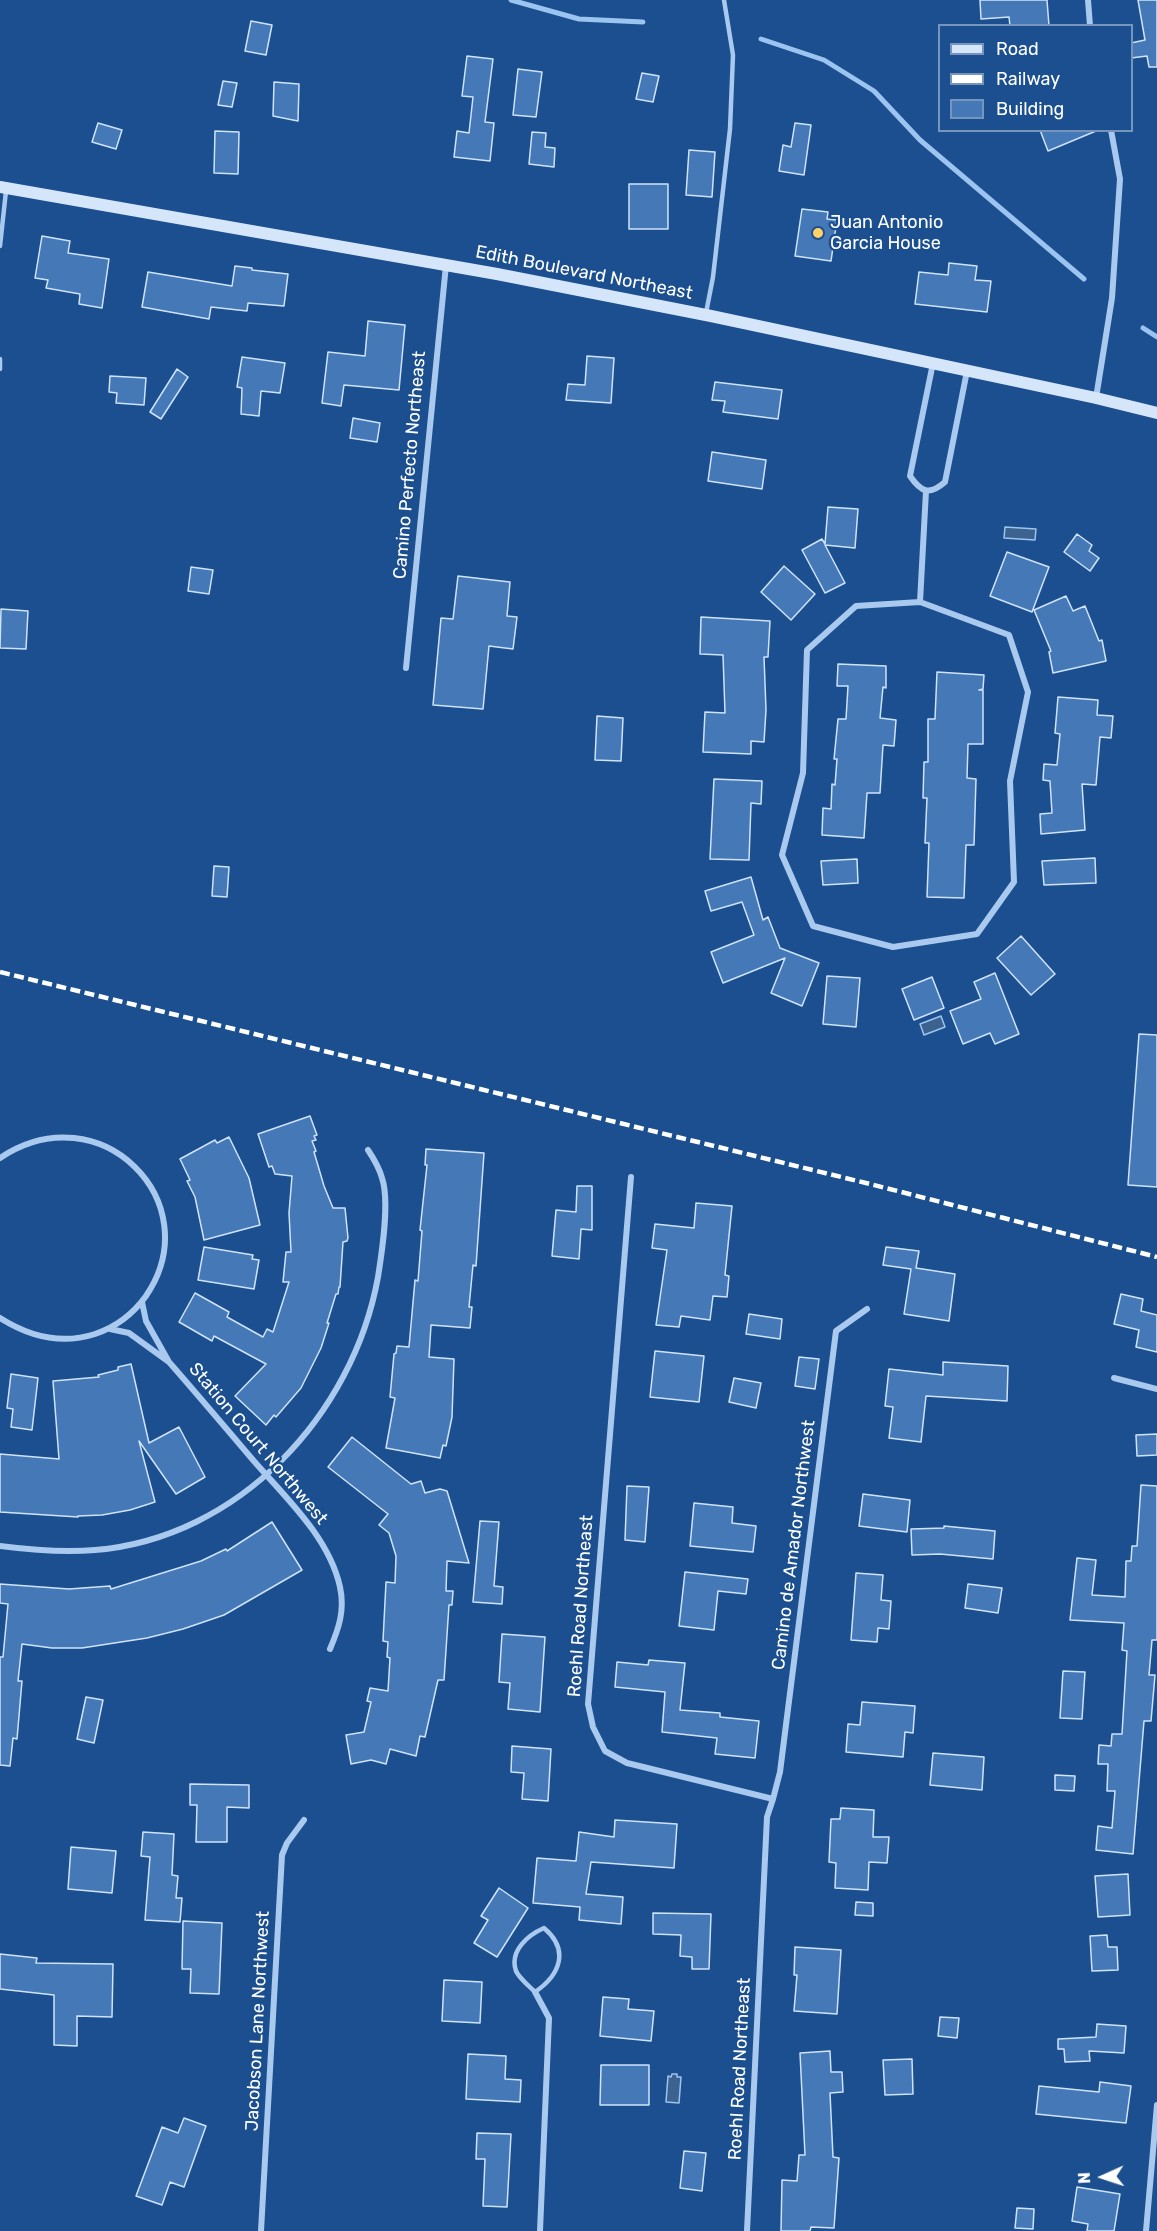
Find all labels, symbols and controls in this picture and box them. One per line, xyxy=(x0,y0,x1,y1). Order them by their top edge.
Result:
legend xyxy=(938,24,1133,132)
text: Road xyxy=(996,38,1039,60)
text: Railway xyxy=(996,68,1060,90)
text: Building xyxy=(996,98,1064,120)
place label: Juan Antonio Garcia House xyxy=(830,212,943,254)
marker: Juan Antonio Garcia House xyxy=(811,226,825,240)
street label: Edith Boulevard Northeast xyxy=(474,241,694,305)
street label: Camino Perfecto Northeast xyxy=(389,350,431,580)
street label: Station Court Northwest xyxy=(184,1359,332,1529)
street label: Camino de Amador Northwest xyxy=(768,1419,820,1671)
street label: Roehl Road Northeast xyxy=(564,1514,598,1698)
street label: Jacobson Lane Northwest xyxy=(241,1910,275,2132)
street label: Roehl Road Northeast xyxy=(724,1977,756,2161)
north arrow xyxy=(1073,2147,1133,2207)
text: N xyxy=(1075,2172,1094,2184)

